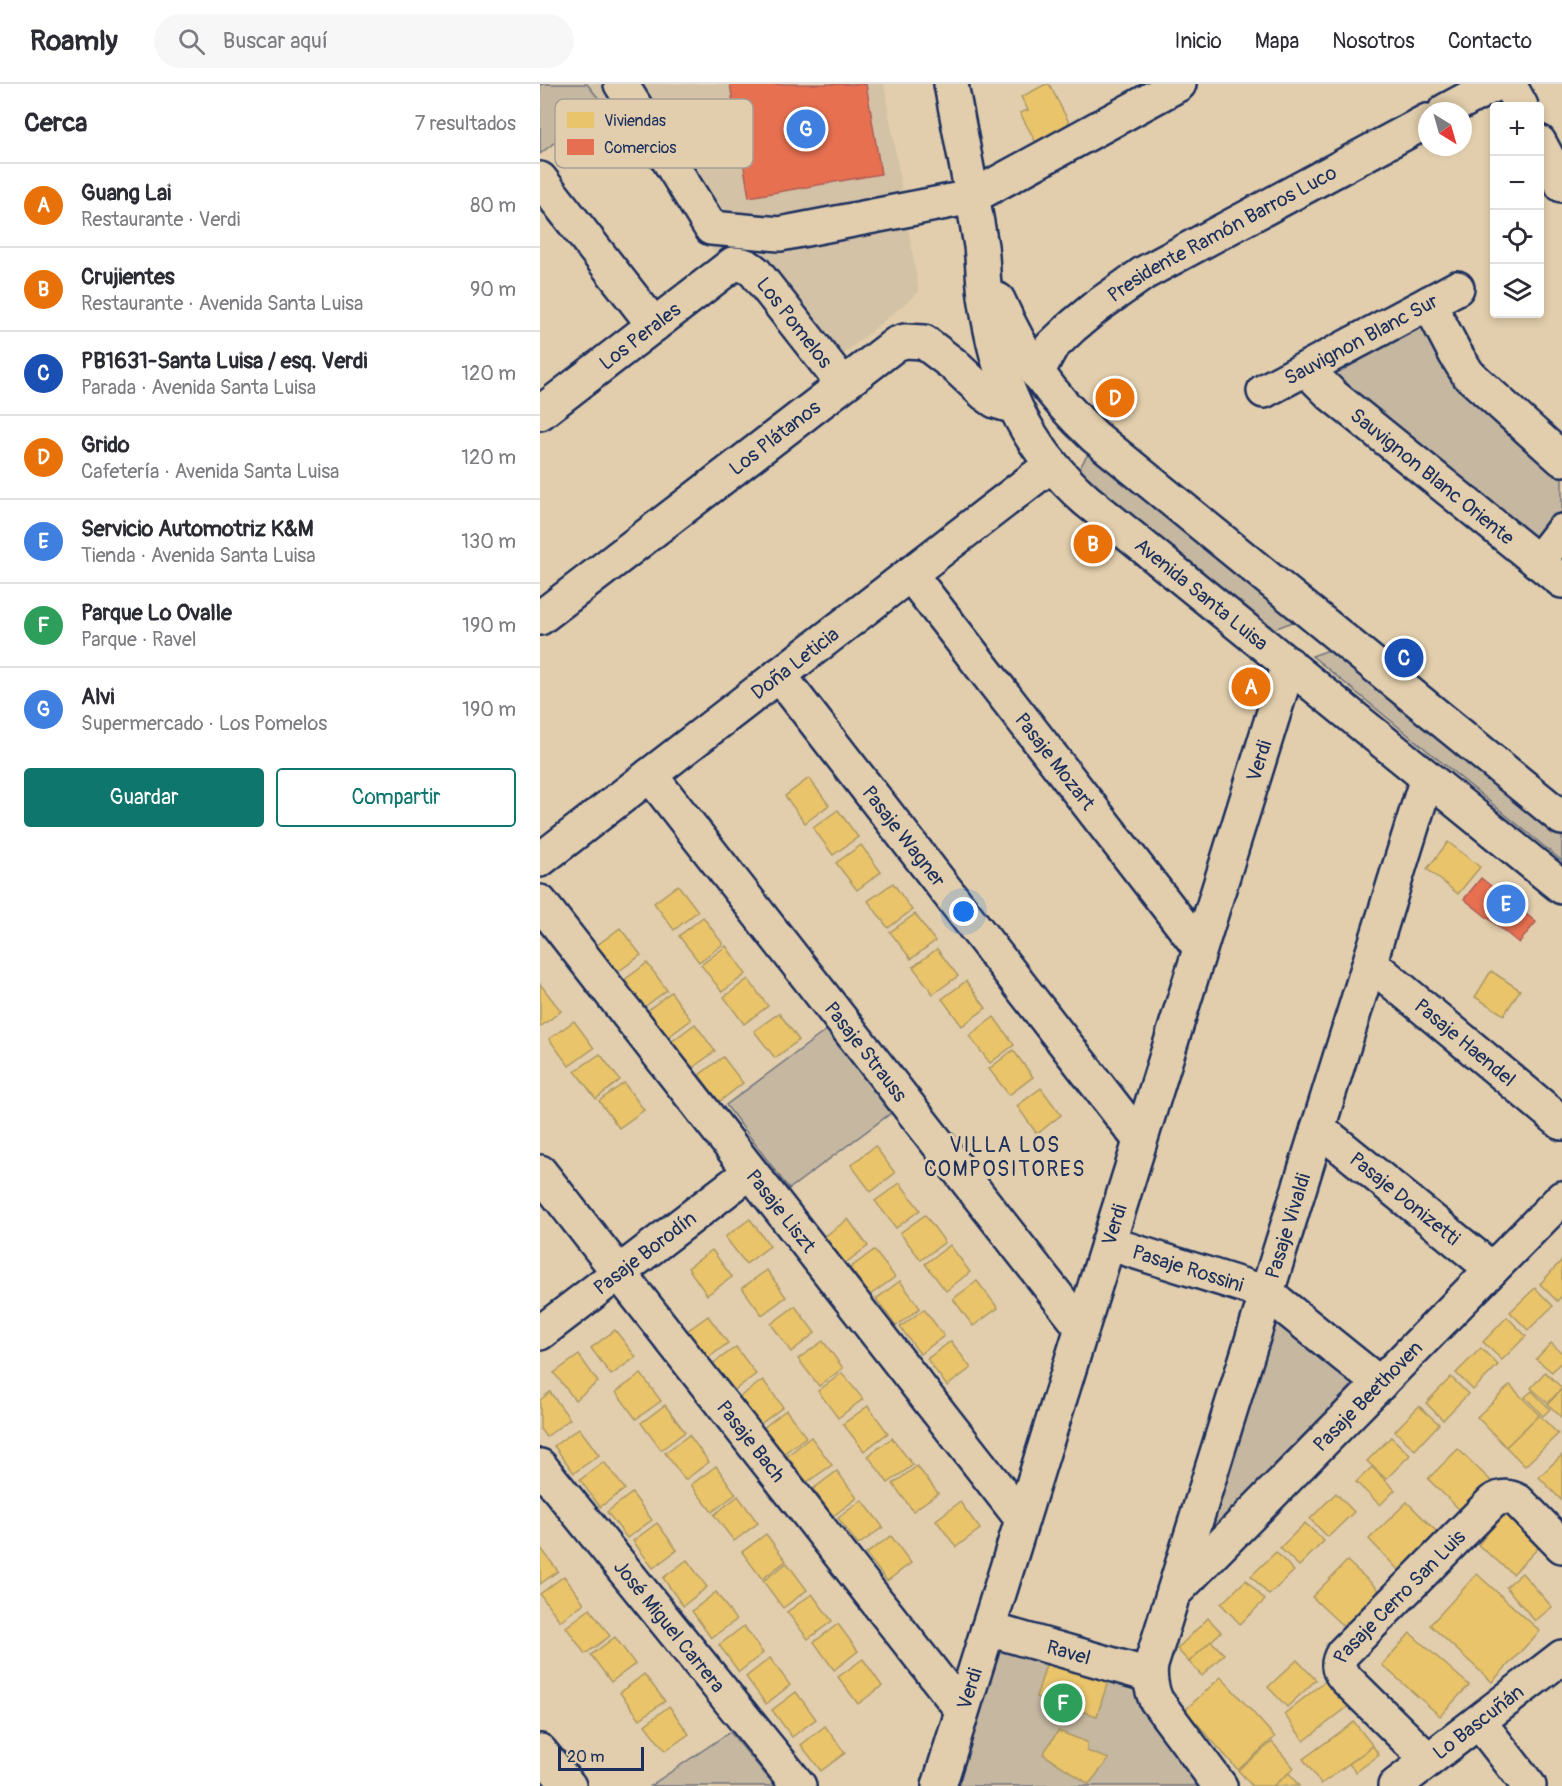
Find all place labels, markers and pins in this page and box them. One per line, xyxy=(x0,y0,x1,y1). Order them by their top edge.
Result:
pin: G xyxy=(786,106,826,152)
pin: D xyxy=(1096,376,1134,420)
pin: B xyxy=(1074,522,1112,566)
pin: C xyxy=(1384,636,1424,680)
pin: A xyxy=(1232,664,1270,710)
pin: E xyxy=(1486,882,1526,926)
pin: F xyxy=(1044,1680,1082,1726)

